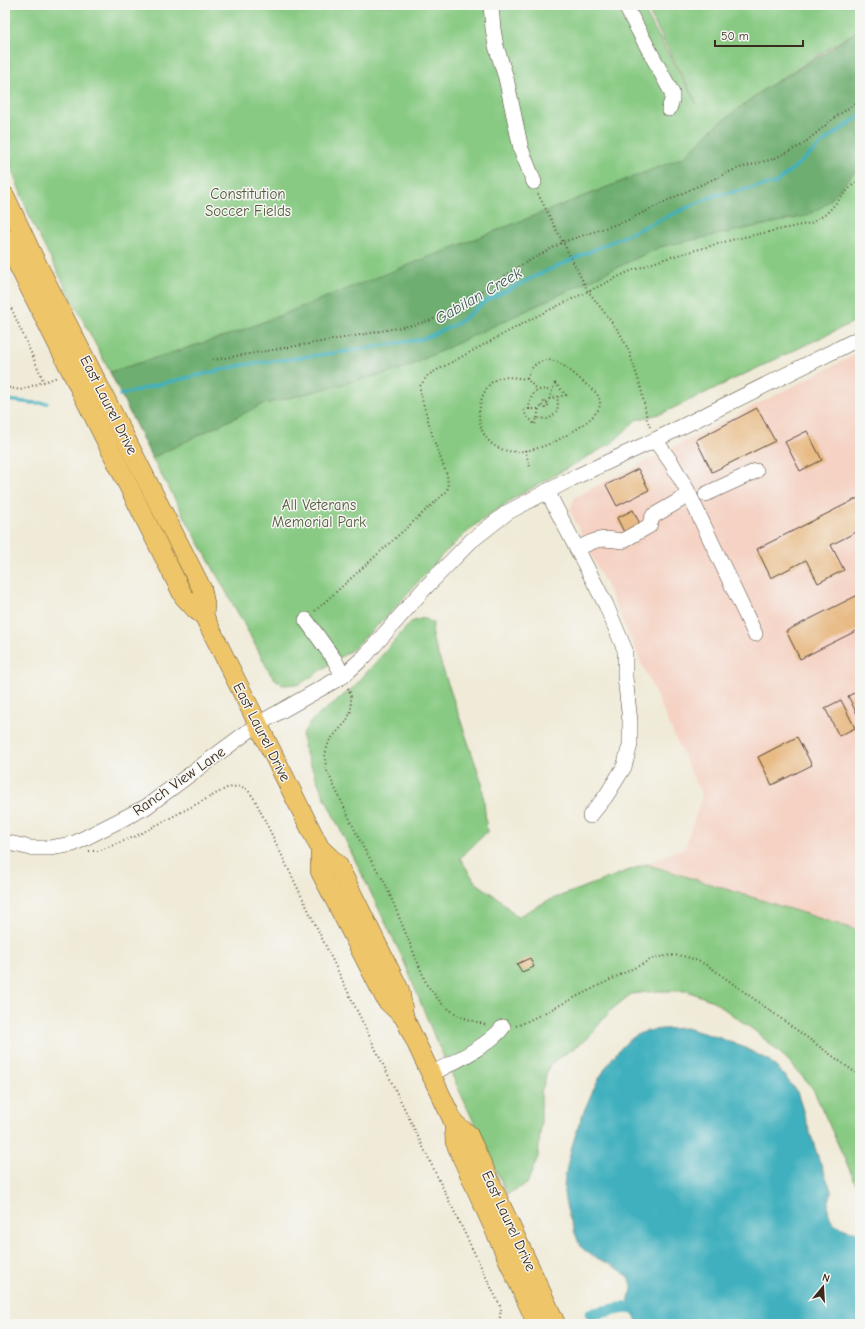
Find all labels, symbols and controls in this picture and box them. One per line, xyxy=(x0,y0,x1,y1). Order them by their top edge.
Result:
scale bar xyxy=(715,22,803,48)
text: 50 m xyxy=(721,29,749,43)
park label: Constitution Soccer Fields xyxy=(205,185,291,220)
water label: Gabilan Creek xyxy=(432,264,525,328)
street label: East Laurel Drive xyxy=(76,352,142,458)
park label: All Veterans Memorial Park xyxy=(272,496,367,531)
street label: East Laurel Drive xyxy=(229,679,295,785)
street label: Ranch View Lane xyxy=(129,742,229,820)
street label: East Laurel Drive xyxy=(478,1168,540,1275)
north arrow xyxy=(803,1267,843,1307)
text: N xyxy=(821,1271,831,1285)

